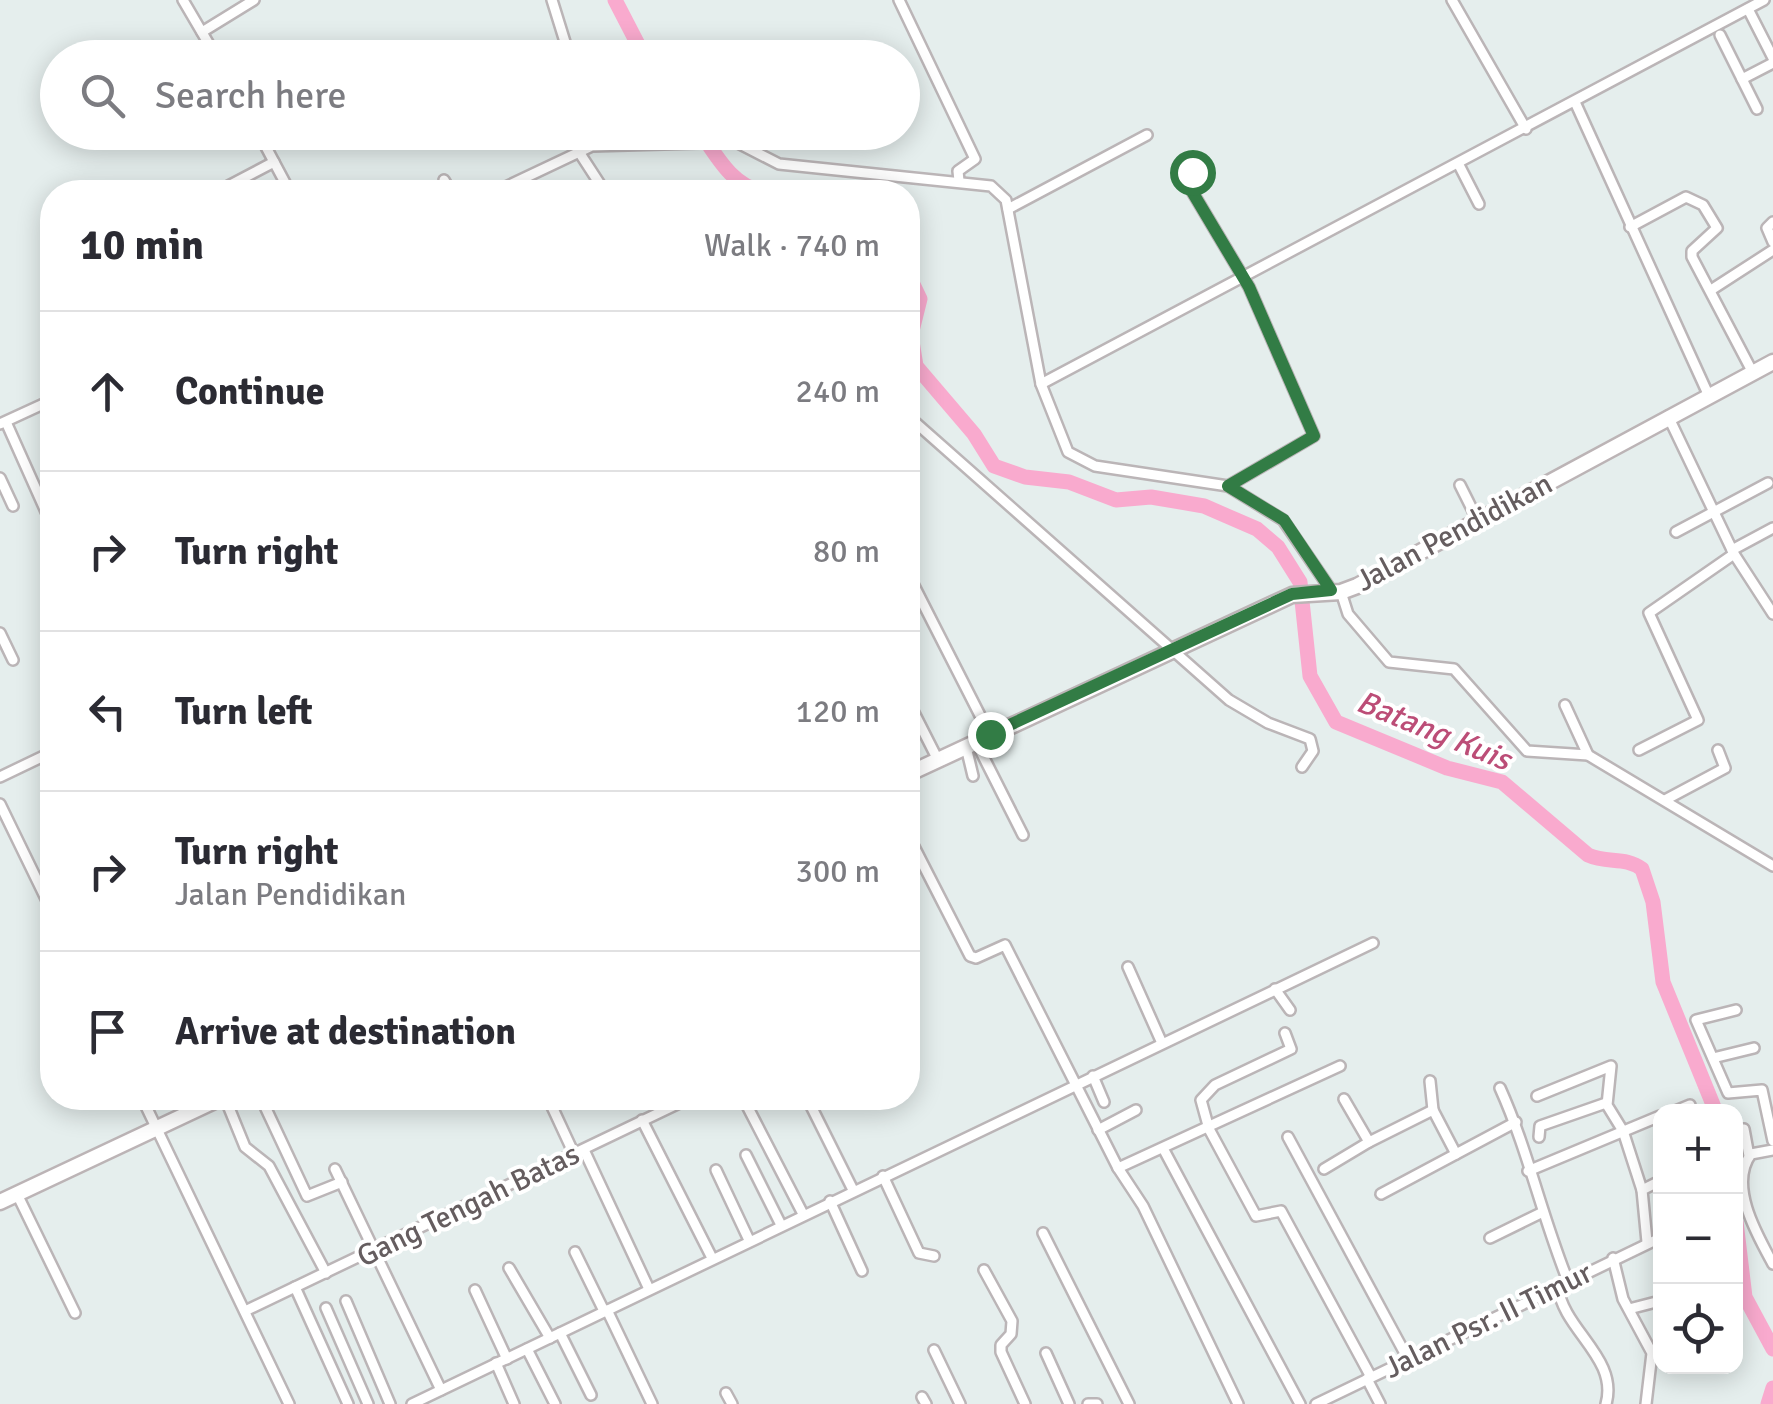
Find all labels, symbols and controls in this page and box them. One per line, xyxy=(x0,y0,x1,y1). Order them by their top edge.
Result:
search box xyxy=(40,40,920,150)
icon: search xyxy=(75,68,130,123)
text: Search here xyxy=(155,72,347,119)
route start xyxy=(1170,150,1216,196)
text: 10 min xyxy=(80,220,204,271)
text: Walk · 740 m xyxy=(704,226,880,265)
icon: ahead xyxy=(80,364,135,419)
text: Continue xyxy=(175,368,325,415)
text: 240 m xyxy=(796,372,880,411)
street label: Jalan Pendidikan xyxy=(1350,465,1559,600)
icon: right xyxy=(80,524,135,579)
text: Turn right xyxy=(175,528,339,575)
text: 80 m xyxy=(813,532,880,571)
water label: Batang Kuis xyxy=(1351,682,1519,780)
icon: left xyxy=(80,684,135,739)
text: Turn left xyxy=(175,688,313,735)
text: 120 m xyxy=(796,692,880,731)
route end xyxy=(968,712,1014,758)
text: Turn right xyxy=(175,828,339,875)
icon: right xyxy=(80,844,135,899)
text: 300 m xyxy=(796,852,880,891)
text: Jalan Pendidikan xyxy=(175,875,406,914)
icon: arrive xyxy=(80,1004,135,1059)
text: Arrive at destination xyxy=(175,1008,516,1055)
map controls xyxy=(1653,1104,1743,1374)
button: + xyxy=(1653,1104,1743,1194)
street label: Gang Tengah Batas xyxy=(351,1136,585,1275)
button: − xyxy=(1653,1194,1743,1284)
street label: Jalan Psr. II Timur xyxy=(1378,1254,1598,1387)
button: locate xyxy=(1653,1284,1743,1374)

